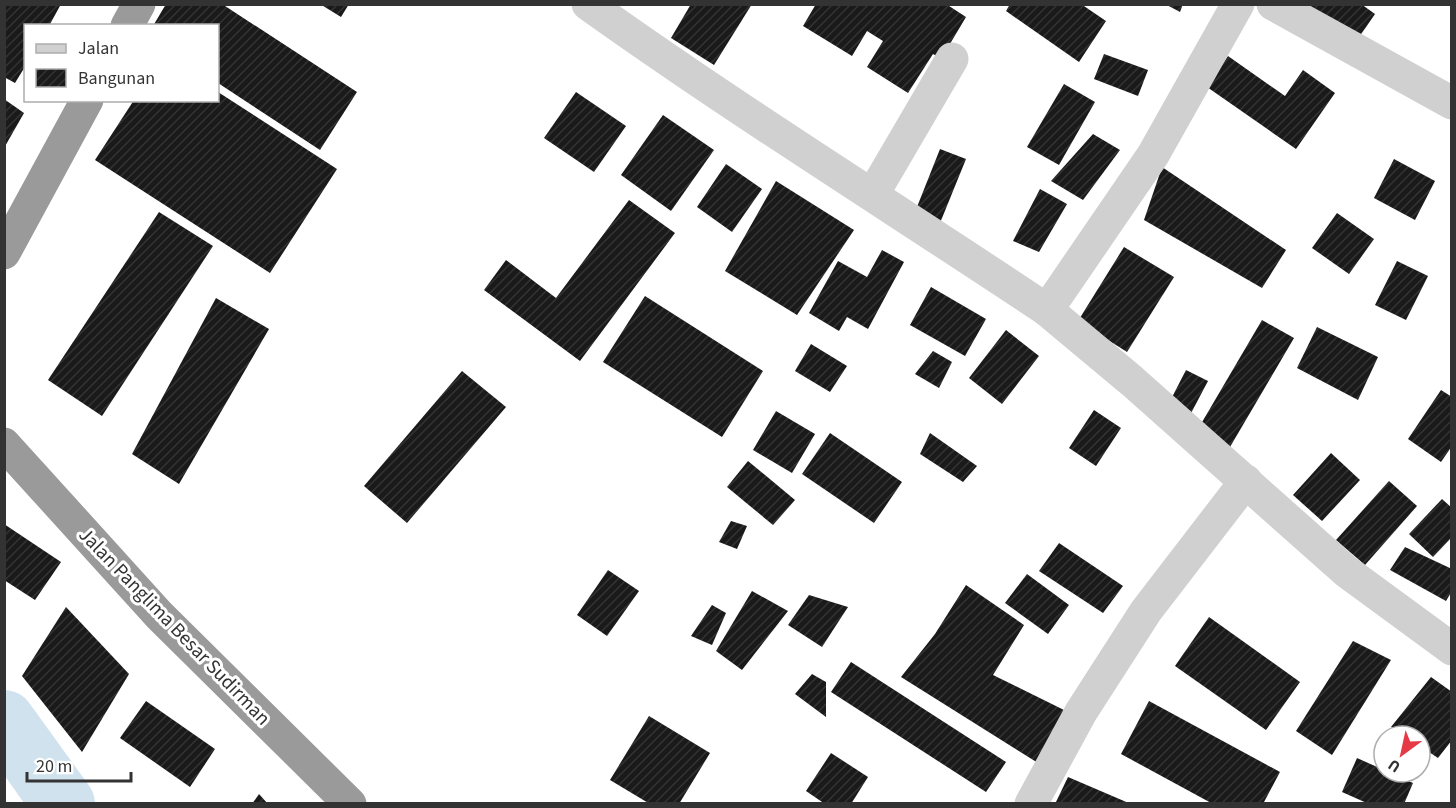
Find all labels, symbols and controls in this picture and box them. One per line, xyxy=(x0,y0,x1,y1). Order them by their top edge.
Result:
legend xyxy=(24,24,219,102)
text: Jalan xyxy=(78,36,119,61)
text: Bangunan xyxy=(78,66,155,91)
street label: Jalan Panglima Besar Sudirman xyxy=(72,522,276,732)
north arrow xyxy=(1372,724,1432,784)
scale bar xyxy=(27,745,130,783)
text: 20 m xyxy=(36,754,72,779)
text: U xyxy=(1384,754,1405,778)

